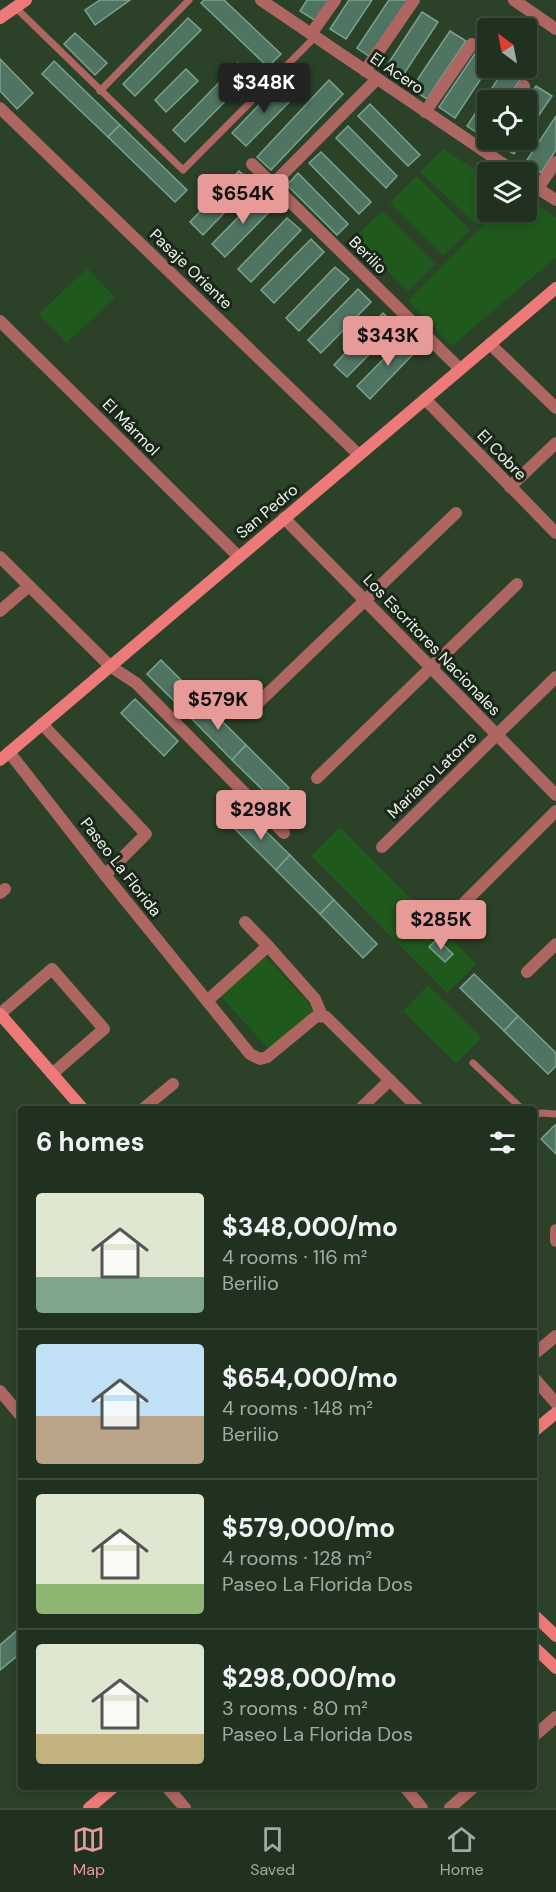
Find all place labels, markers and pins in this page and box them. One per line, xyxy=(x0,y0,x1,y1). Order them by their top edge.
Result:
pin: $348K xyxy=(222,63,306,114)
pin: $654K xyxy=(201,174,285,225)
pin: $343K xyxy=(346,316,430,367)
pin: $579K xyxy=(176,680,260,731)
pin: $298K xyxy=(219,790,303,841)
pin: $285K xyxy=(399,900,483,951)

